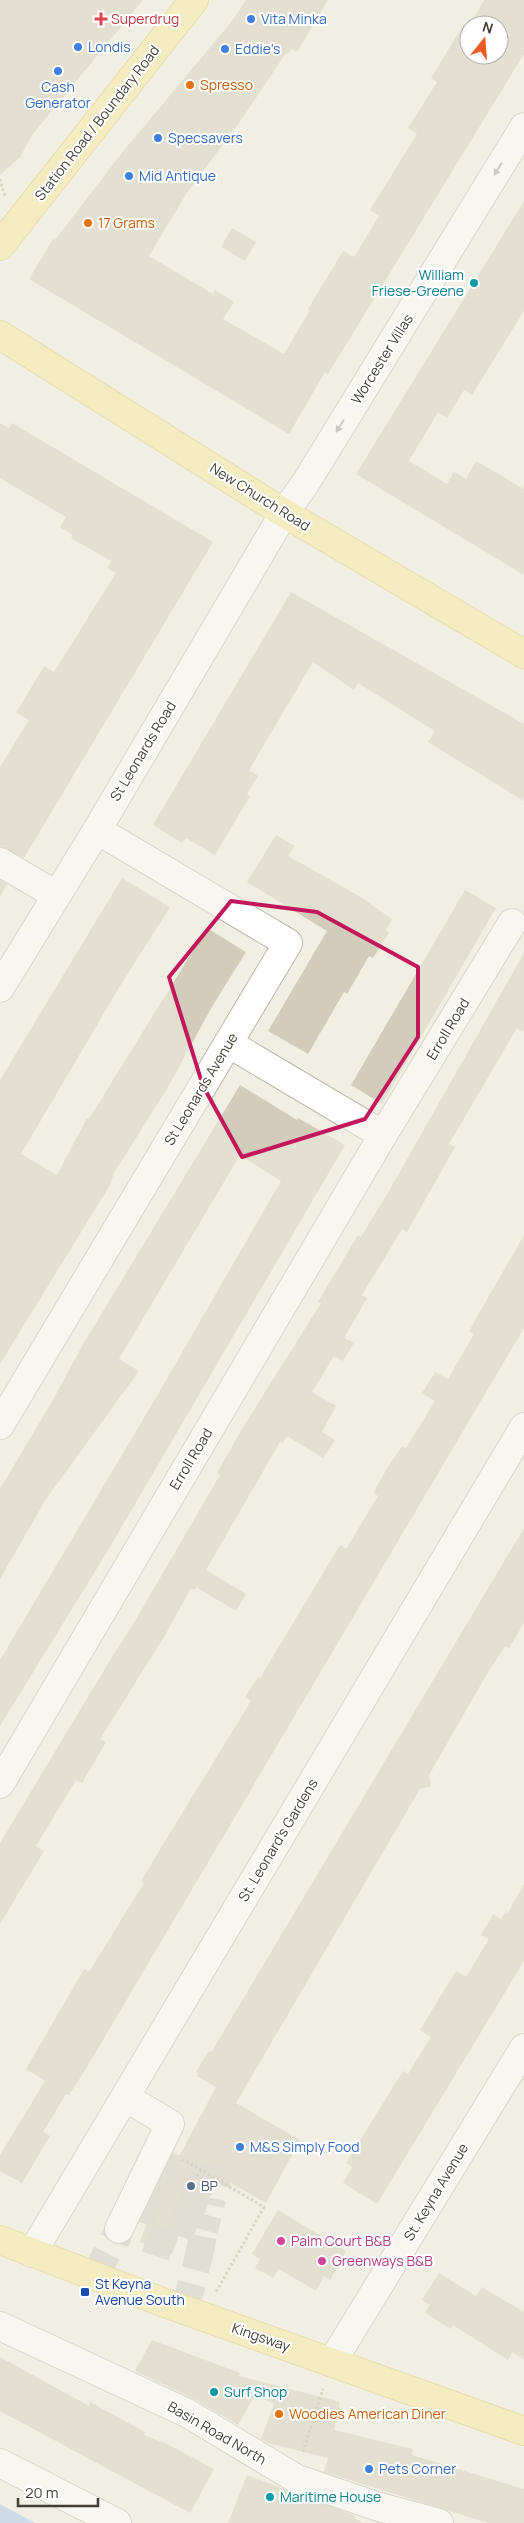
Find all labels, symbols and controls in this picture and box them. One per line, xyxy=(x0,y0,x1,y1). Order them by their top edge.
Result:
place label: Superdrug xyxy=(111,9,179,28)
place label: Vita Minka xyxy=(261,9,327,28)
marker: Superdrug xyxy=(95,13,107,25)
marker: Vita Minka xyxy=(245,13,257,25)
north arrow xyxy=(459,15,509,65)
text: N xyxy=(480,17,496,38)
place label: Londis xyxy=(88,37,131,56)
place label: Eddie's xyxy=(235,39,280,58)
street label: Station Road / Boundary Road xyxy=(30,41,163,204)
marker: Londis xyxy=(72,41,84,53)
marker: Eddie's xyxy=(219,43,231,55)
marker: Cash Generator xyxy=(52,65,64,77)
place label: Spresso xyxy=(200,75,253,94)
place label: Cash Generator xyxy=(25,77,91,112)
marker: Spresso xyxy=(184,79,196,91)
place label: Specsavers xyxy=(168,128,243,147)
marker: Specsavers xyxy=(152,132,164,144)
one-way arrow xyxy=(494,162,503,175)
place label: Mid Antique xyxy=(139,166,216,185)
marker: Mid Antique xyxy=(123,170,135,182)
place label: 17 Grams xyxy=(98,213,155,232)
marker: 17 Grams xyxy=(82,217,94,229)
place label: William Friese-Greene xyxy=(372,265,464,300)
marker: William Friese-Greene xyxy=(468,277,480,289)
street label: Worcester Villas xyxy=(346,310,417,407)
one-way arrow xyxy=(335,420,345,433)
street label: New Church Road xyxy=(207,458,314,535)
street label: St Leonards Road xyxy=(105,697,180,804)
street label: Erroll Road xyxy=(422,994,473,1063)
street label: St Leonards Avenue xyxy=(159,1029,242,1149)
street label: Erroll Road xyxy=(165,1424,216,1493)
street label: St. Leonard's Gardens xyxy=(233,1775,322,1905)
place label: M&S Simply Food xyxy=(250,2137,360,2156)
street label: St. Keyna Avenue xyxy=(399,2139,472,2244)
marker: M&S Simply Food xyxy=(234,2141,246,2153)
place label: BP xyxy=(201,2176,219,2195)
marker: BP xyxy=(185,2180,197,2192)
place label: Palm Court B&B xyxy=(291,2231,392,2250)
marker: Palm Court B&B xyxy=(275,2235,287,2247)
place label: Greenways B&B xyxy=(332,2251,433,2270)
marker: Greenways B&B xyxy=(316,2255,328,2267)
place label: St Keyna Avenue South xyxy=(95,2274,185,2309)
marker: St Keyna Avenue South xyxy=(79,2286,91,2298)
street label: Kingsway xyxy=(230,2318,293,2356)
place label: Surf Shop xyxy=(224,2382,287,2401)
marker: Surf Shop xyxy=(208,2386,220,2398)
street label: Basin Road North xyxy=(164,2397,270,2469)
place label: Woodies American Diner xyxy=(289,2404,446,2423)
marker: Woodies American Diner xyxy=(273,2408,285,2420)
place label: Pets Corner xyxy=(379,2459,456,2478)
marker: Pets Corner xyxy=(363,2463,375,2475)
scale bar xyxy=(18,2476,98,2508)
text: 20 m xyxy=(25,2482,58,2503)
place label: Maritime House xyxy=(280,2487,381,2506)
marker: Maritime House xyxy=(264,2491,276,2503)

